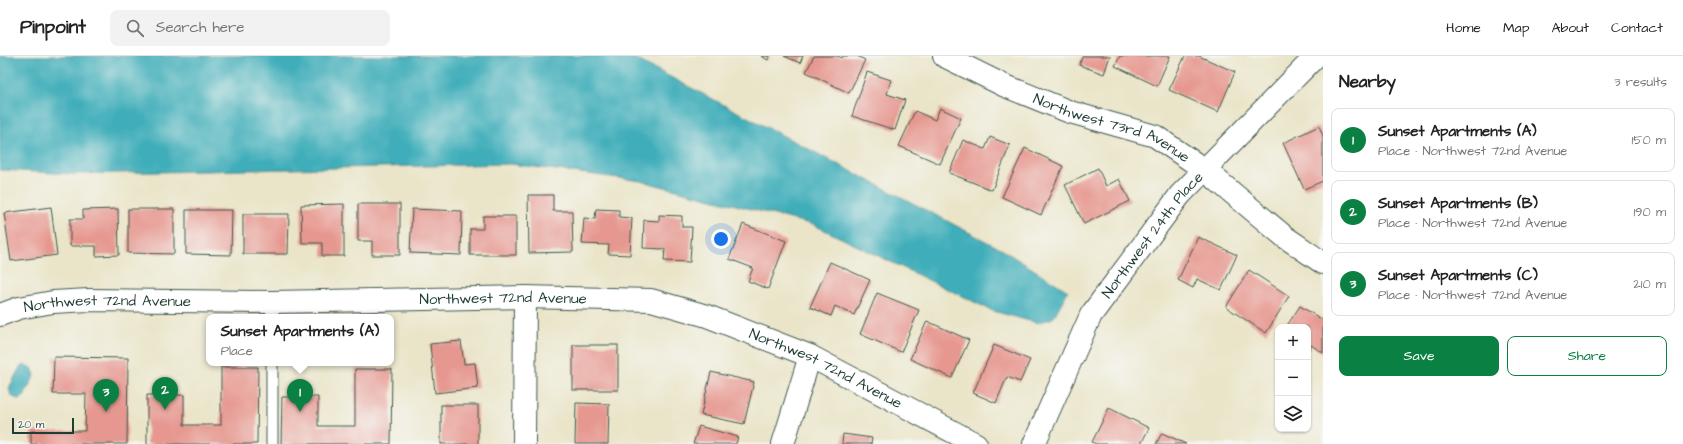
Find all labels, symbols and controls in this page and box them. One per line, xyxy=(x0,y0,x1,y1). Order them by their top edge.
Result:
search box xyxy=(110,10,390,46)
text: Pinpoint xyxy=(20,14,86,41)
icon: search xyxy=(124,17,146,39)
text: Search here xyxy=(156,17,244,38)
text: Home xyxy=(1446,18,1481,38)
text: Map xyxy=(1503,18,1529,38)
text: About xyxy=(1551,18,1589,38)
text: Contact xyxy=(1611,18,1663,38)
text: Nearby xyxy=(1339,70,1396,94)
text: 3 results xyxy=(1614,73,1667,91)
street label: Northwest 73rd Avenue xyxy=(1030,88,1194,168)
text: Sunset Apartments (A) xyxy=(1378,121,1537,142)
text: 1 xyxy=(1352,131,1354,149)
text: 150 m xyxy=(1632,131,1666,149)
text: Place · Northwest 72nd Avenue xyxy=(1378,142,1567,160)
street label: Northwest 24th Place xyxy=(1097,167,1208,303)
text: Sunset Apartments (B) xyxy=(1378,193,1538,214)
text: 2 xyxy=(1349,203,1357,221)
text: 190 m xyxy=(1633,203,1666,221)
text: Place · Northwest 72nd Avenue xyxy=(1378,214,1567,232)
your location xyxy=(711,229,731,249)
text: Sunset Apartments (C) xyxy=(1378,265,1538,286)
text: 3 xyxy=(1350,275,1356,293)
text: 210 m xyxy=(1633,275,1666,293)
text: Place · Northwest 72nd Avenue xyxy=(1378,286,1567,304)
street label: Northwest 72nd Avenue xyxy=(419,287,587,310)
street label: Northwest 72nd Avenue xyxy=(22,290,191,318)
popup xyxy=(206,314,394,366)
text: Sunset Apartments (A) xyxy=(221,321,379,342)
street label: Northwest 72nd Avenue xyxy=(746,323,906,414)
map controls xyxy=(1275,324,1311,432)
button: + xyxy=(1275,324,1311,360)
button: Save xyxy=(1339,336,1499,376)
button: Share xyxy=(1507,336,1667,376)
text: Place xyxy=(221,342,253,360)
button: − xyxy=(1275,360,1311,396)
pin: 2 xyxy=(152,377,178,410)
pin: 3 xyxy=(93,379,119,412)
pin: 1 xyxy=(287,379,313,412)
button: layers xyxy=(1275,396,1311,432)
scale bar xyxy=(12,416,74,435)
text: 20 m xyxy=(18,417,44,432)

